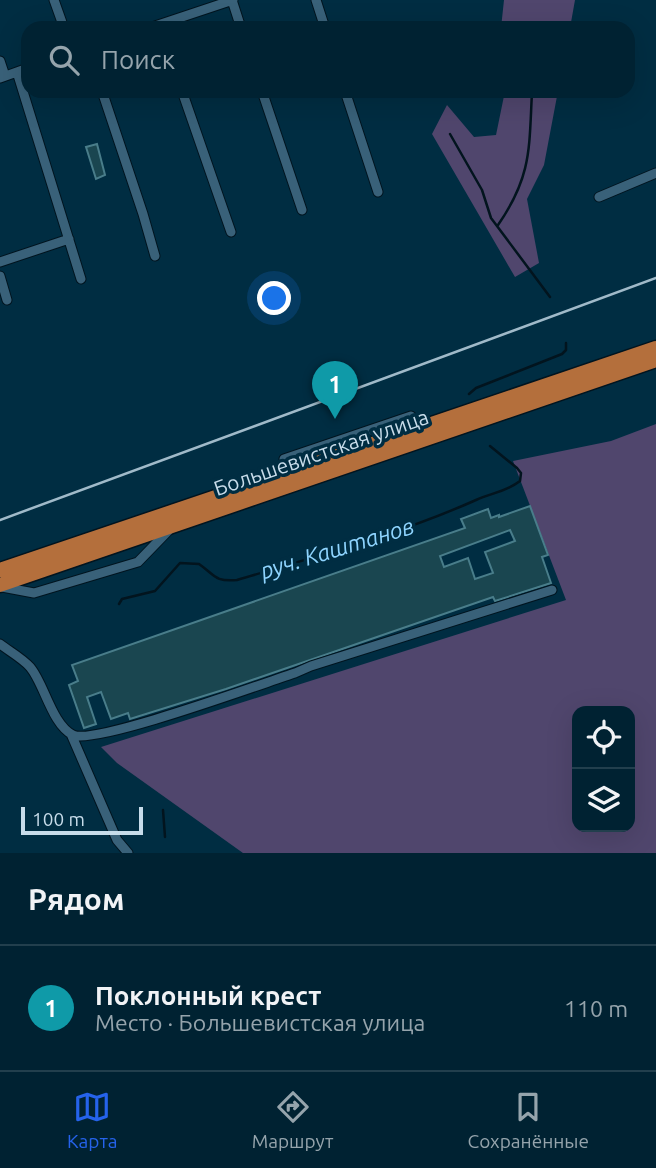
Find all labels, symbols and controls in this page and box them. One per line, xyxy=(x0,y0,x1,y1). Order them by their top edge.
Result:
search box xyxy=(21,21,635,98)
icon: search xyxy=(45,41,83,79)
text: Поиск xyxy=(101,45,175,74)
your location xyxy=(257,281,291,315)
pin: 1 xyxy=(312,361,358,419)
street label: Большевистская улица xyxy=(211,404,431,500)
water label: руч. Каштанов xyxy=(256,513,417,584)
map controls xyxy=(572,706,635,832)
button: locate xyxy=(572,706,635,769)
button: layers xyxy=(572,769,635,832)
scale bar xyxy=(21,804,144,836)
text: 100 m xyxy=(32,808,85,830)
text: Рядом xyxy=(28,882,124,916)
text: Поклонный крест xyxy=(95,981,321,1010)
text: 1 xyxy=(45,996,57,1021)
text: 110 m xyxy=(564,996,628,1021)
text: Место · Большевистская улица xyxy=(95,1010,425,1035)
tab: Карта xyxy=(67,1088,118,1152)
tab: Маршрут xyxy=(252,1088,334,1152)
tab: Сохранённые xyxy=(468,1088,589,1152)

